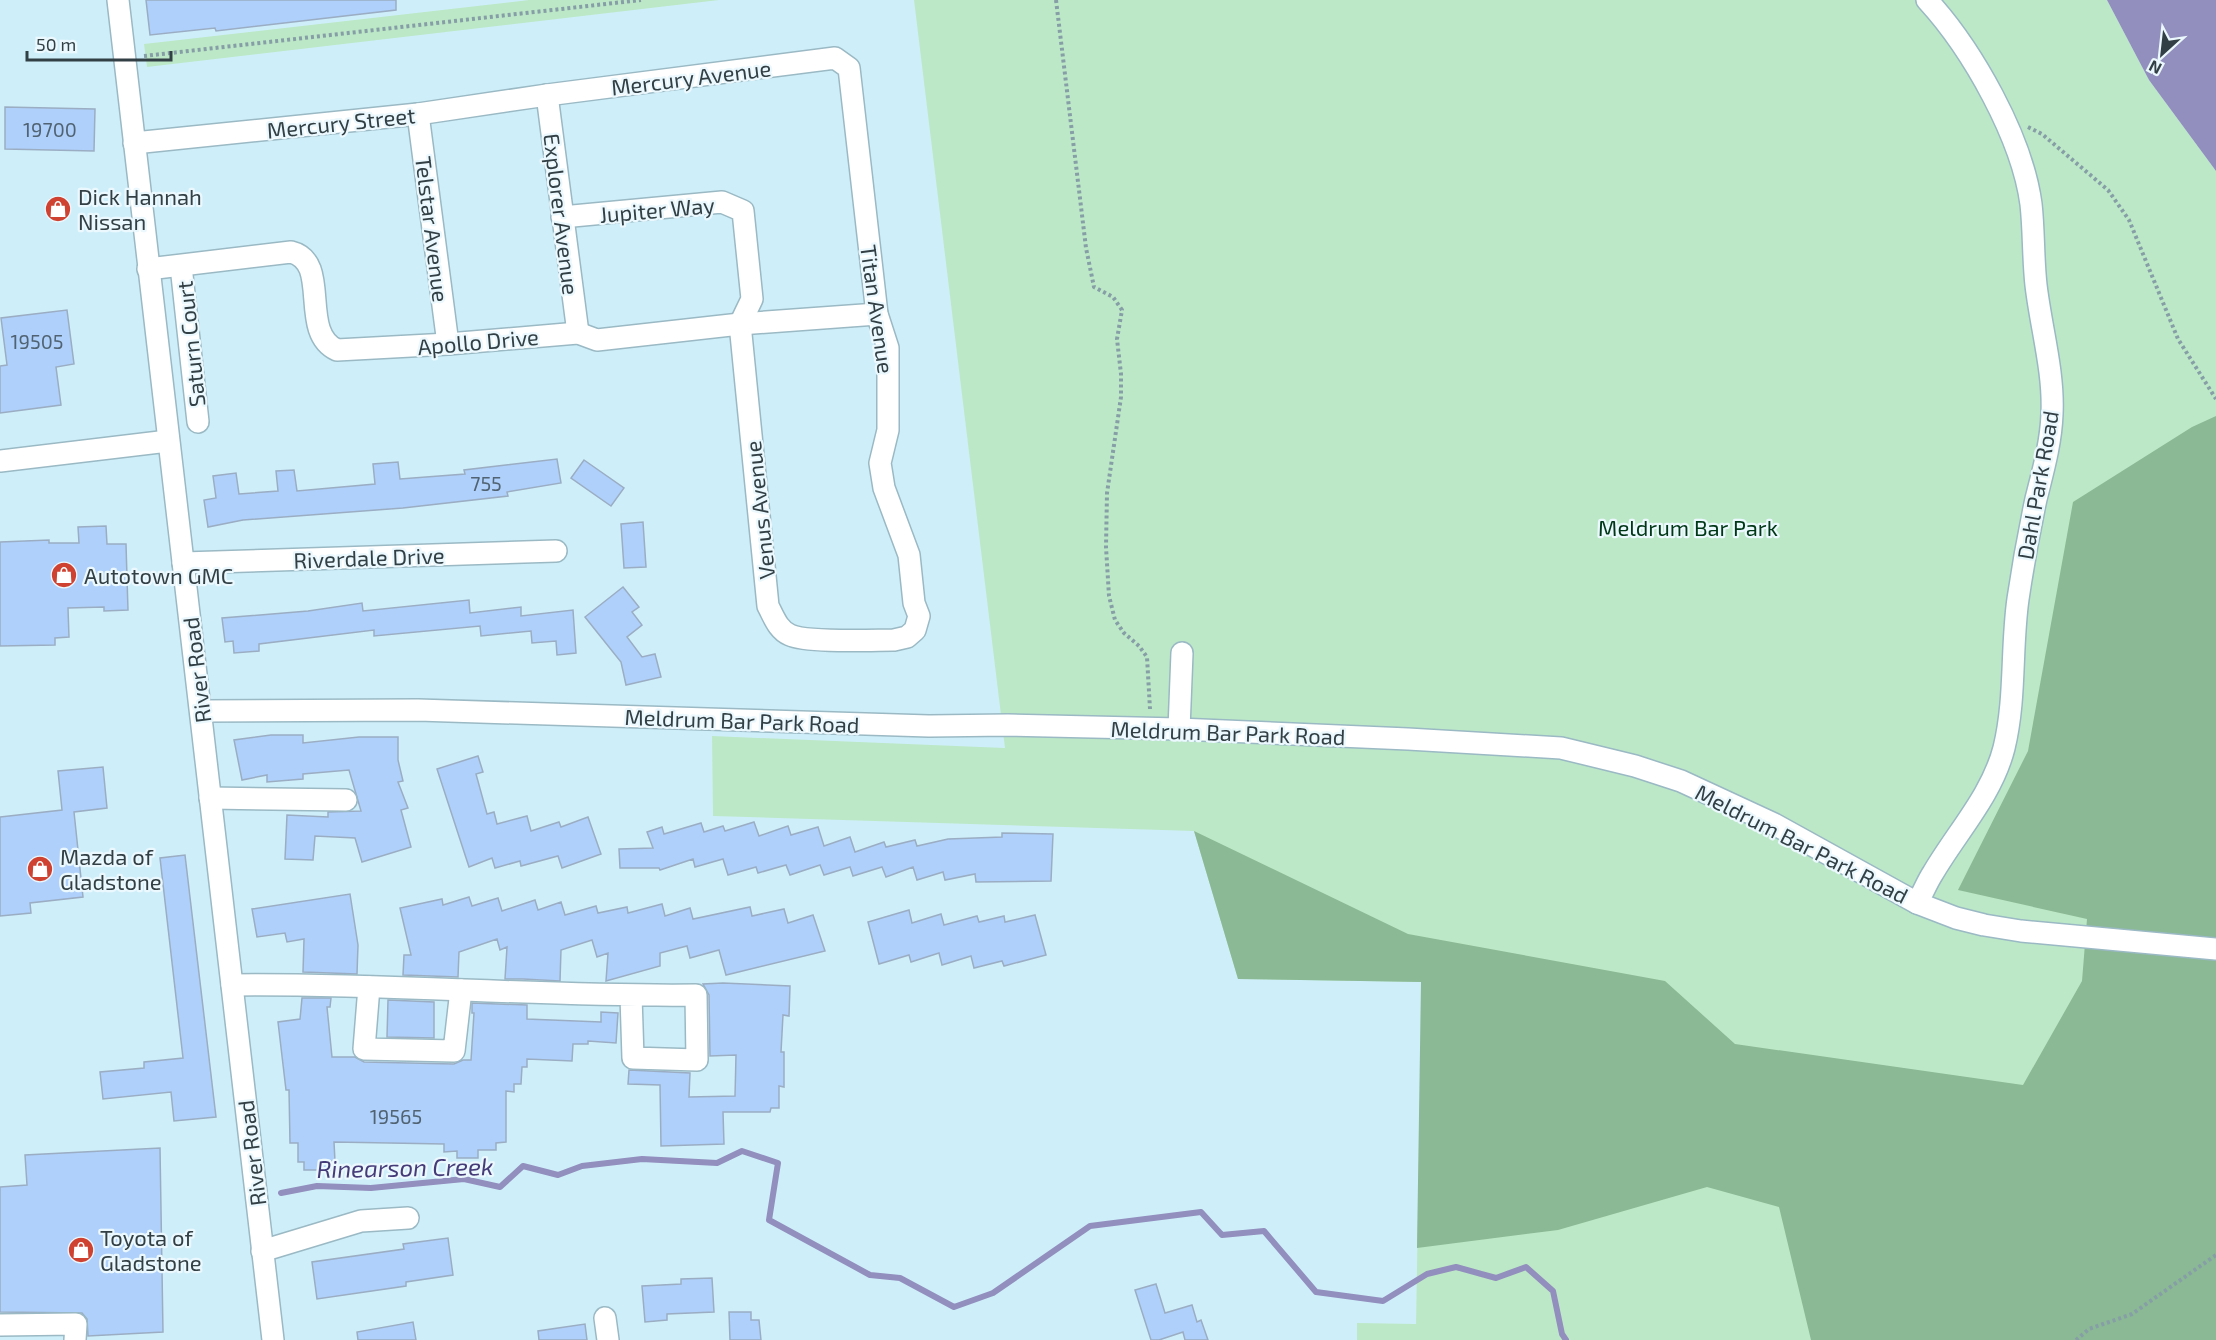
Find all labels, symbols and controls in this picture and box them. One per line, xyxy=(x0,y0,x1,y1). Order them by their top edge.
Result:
scale bar xyxy=(27,24,171,62)
north arrow xyxy=(2132,24,2192,84)
text: 50 m xyxy=(36,33,76,55)
street label: Mercury Avenue xyxy=(610,54,772,100)
text: N xyxy=(2145,57,2164,79)
street label: Mercury Street xyxy=(266,101,416,143)
house number: 19700 xyxy=(23,117,77,141)
street label: Explorer Avenue xyxy=(539,132,585,296)
street label: Telstar Avenue xyxy=(411,155,455,303)
place label: Dick Hannah Nissan xyxy=(78,183,202,234)
street label: Jupiter Way xyxy=(598,191,716,227)
shop icon: Dick Hannah Nissan xyxy=(43,194,73,224)
street label: Titan Avenue xyxy=(856,243,900,375)
street label: Saturn Court xyxy=(170,280,210,408)
street label: Apollo Drive xyxy=(416,323,540,359)
house number: 19505 xyxy=(11,329,63,353)
street label: Dahl Park Road xyxy=(2011,409,2063,561)
street label: Venus Avenue xyxy=(739,440,779,580)
house number: 755 xyxy=(470,471,502,495)
park label: Meldrum Bar Park xyxy=(1598,514,1778,540)
street label: Riverdale Drive xyxy=(293,541,445,573)
shop icon: Autotown GMC xyxy=(49,560,79,590)
place label: Autotown GMC xyxy=(84,562,233,588)
street label: River Road xyxy=(177,616,215,724)
street label: Meldrum Bar Park Road xyxy=(624,703,860,737)
street label: Meldrum Bar Park Road xyxy=(1110,715,1346,749)
street label: Meldrum Bar Park Road xyxy=(1691,778,1913,908)
place label: Mazda of Gladstone xyxy=(60,843,162,894)
shop icon: Mazda of Gladstone xyxy=(25,854,55,884)
street label: River Road xyxy=(232,1099,270,1207)
house number: 19565 xyxy=(370,1104,422,1128)
water label: Rinearson Creek xyxy=(316,1151,494,1183)
place label: Toyota of Gladstone xyxy=(100,1224,202,1275)
shop icon: Toyota of Gladstone xyxy=(66,1235,96,1265)

